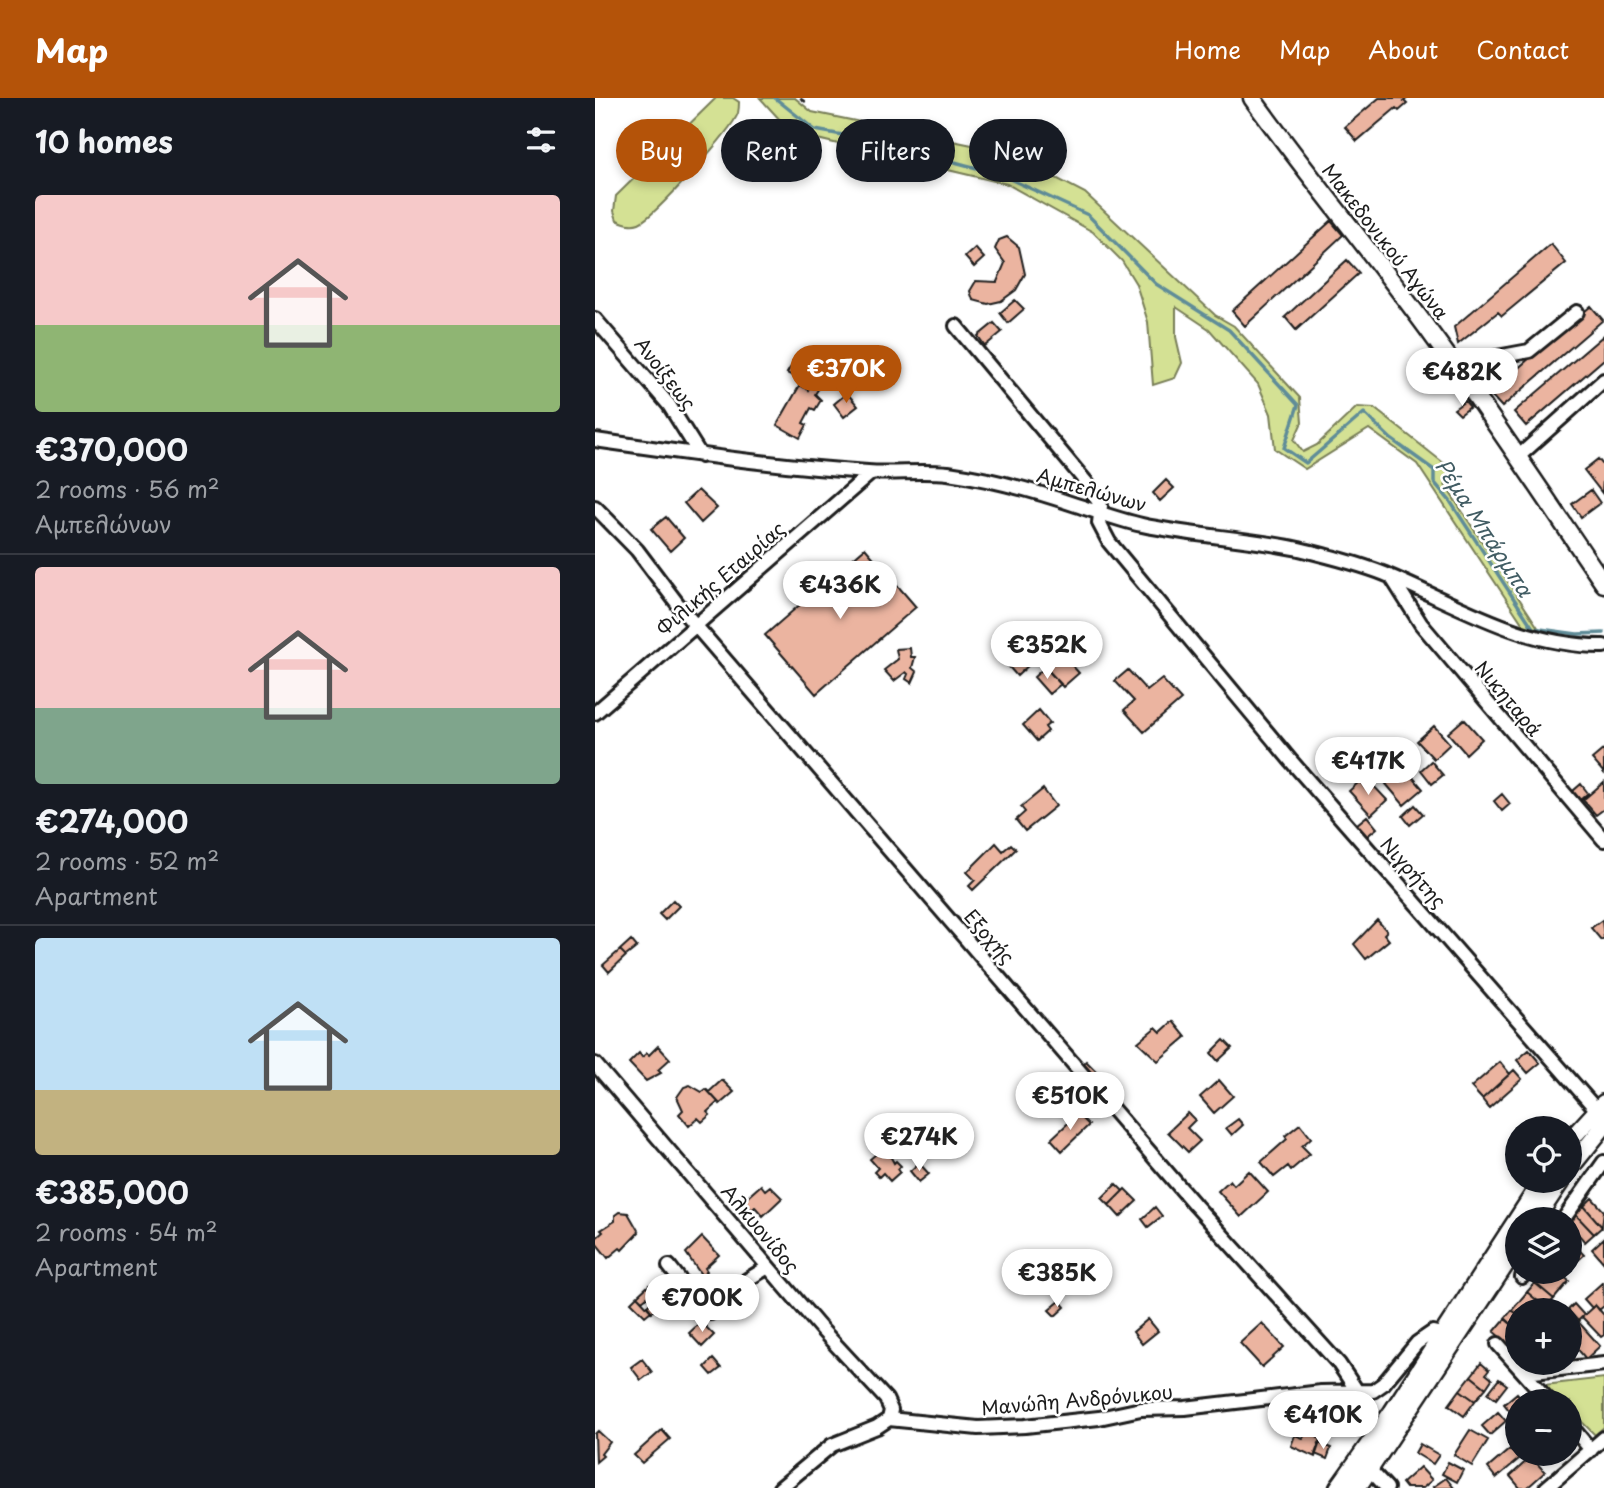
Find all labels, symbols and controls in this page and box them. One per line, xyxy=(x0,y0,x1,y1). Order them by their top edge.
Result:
text: Map xyxy=(35,24,108,74)
text: Home xyxy=(1174,31,1241,67)
text: Map xyxy=(1279,31,1330,67)
text: About xyxy=(1368,31,1438,67)
text: Contact xyxy=(1476,31,1569,67)
text: 10 homes xyxy=(35,118,173,163)
chip: Buy xyxy=(616,119,707,182)
chip: Rent xyxy=(721,119,822,182)
chip: Filters xyxy=(836,119,955,182)
chip: New xyxy=(969,119,1067,182)
icon: filters xyxy=(522,121,560,159)
street label: Μακεδονικού Αγώνα xyxy=(1316,157,1456,325)
icon: home xyxy=(235,240,361,366)
street label: Ανοίξεως xyxy=(629,331,703,415)
pin: €370K xyxy=(797,345,895,405)
pin: €482K xyxy=(1413,348,1511,408)
text: €370K xyxy=(806,350,886,385)
text: €482K xyxy=(1422,353,1502,388)
text: €370,000 xyxy=(35,426,188,471)
water label: Ρέμα Μπάρμπα xyxy=(1428,451,1543,604)
street label: Αμπελώνων xyxy=(1034,460,1150,518)
text: 2 rooms · 56 m² xyxy=(35,471,220,506)
text: Αμπελώνων xyxy=(35,506,172,541)
street label: Φιλικής Εταιρίας xyxy=(650,514,790,642)
pin: €436K xyxy=(791,561,889,621)
text: €436K xyxy=(799,566,881,601)
icon: home xyxy=(235,612,361,738)
pin: €352K xyxy=(998,622,1096,681)
text: €352K xyxy=(1007,626,1087,661)
street label: Νικηταρά xyxy=(1469,654,1549,742)
pin: €417K xyxy=(1319,738,1417,797)
text: €417K xyxy=(1331,742,1405,777)
text: €274,000 xyxy=(35,798,188,843)
street label: Νιγρήτης xyxy=(1375,830,1454,914)
text: 2 rooms · 52 m² xyxy=(35,843,219,878)
text: Apartment xyxy=(35,878,158,913)
street label: Εξοχής xyxy=(958,903,1022,969)
icon: home xyxy=(235,983,361,1109)
pin: €510K xyxy=(1021,1072,1119,1132)
text: €510K xyxy=(1031,1077,1109,1112)
pin: €274K xyxy=(870,1114,968,1173)
map controls xyxy=(1505,1116,1582,1466)
button: locate xyxy=(1505,1116,1582,1193)
text: €274K xyxy=(880,1118,958,1153)
text: €385,000 xyxy=(35,1169,189,1214)
street label: Αλκυονίδος xyxy=(715,1178,807,1278)
button: layers xyxy=(1505,1207,1582,1284)
text: 2 rooms · 54 m² xyxy=(35,1214,218,1249)
text: Apartment xyxy=(35,1249,158,1284)
pin: €385K xyxy=(1008,1250,1106,1309)
text: €385K xyxy=(1018,1254,1096,1289)
pin: €700K xyxy=(653,1274,751,1334)
text: €700K xyxy=(661,1279,743,1314)
button: + xyxy=(1505,1298,1582,1375)
street label: Μανώλη Ανδρόνικου xyxy=(980,1377,1174,1421)
button: − xyxy=(1505,1389,1582,1466)
pin: €410K xyxy=(1274,1392,1372,1451)
text: €410K xyxy=(1284,1396,1362,1431)

